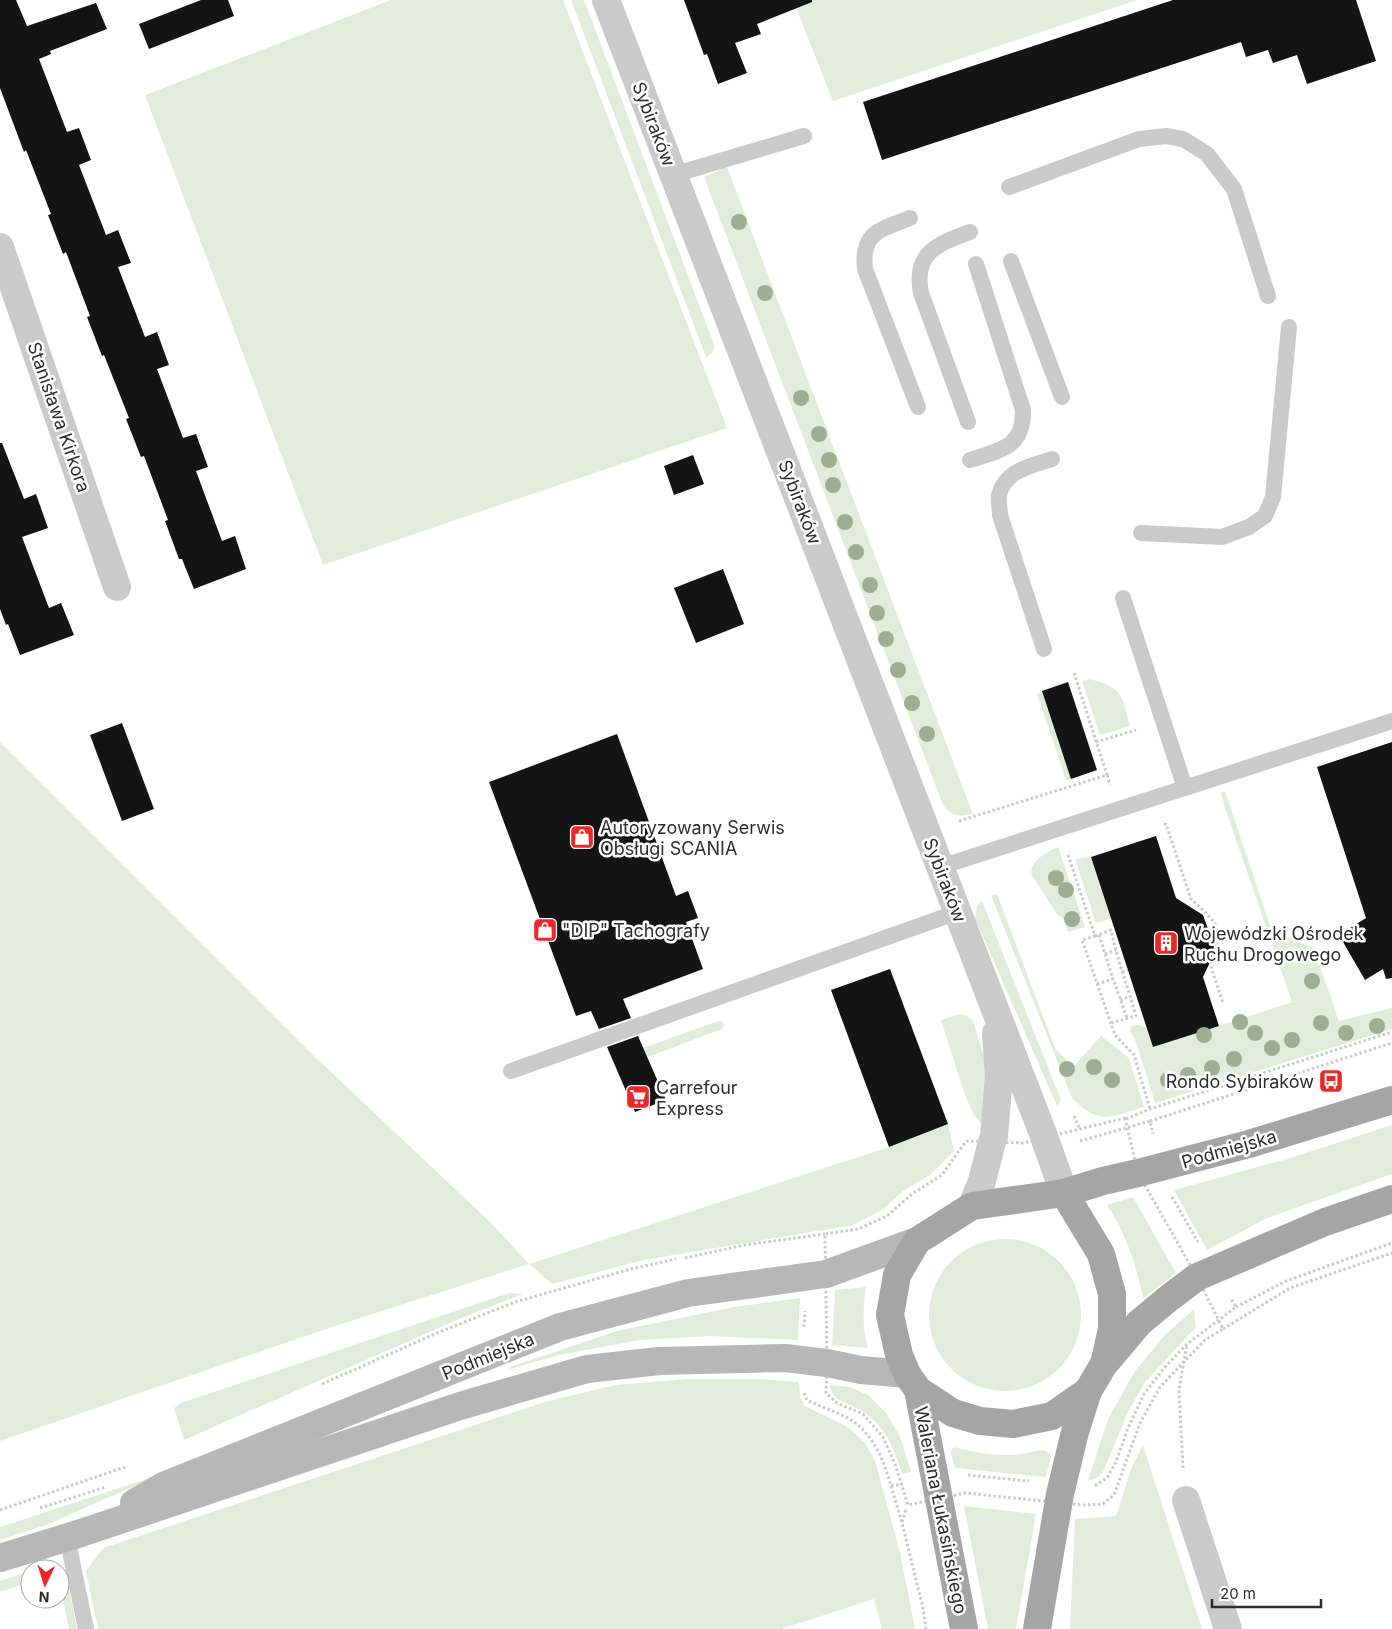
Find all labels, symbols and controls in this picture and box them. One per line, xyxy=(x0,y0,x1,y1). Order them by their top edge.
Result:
street label: Sybiraków xyxy=(628,79,680,169)
street label: Stanisława Kirkora xyxy=(23,339,95,495)
street label: Sybiraków xyxy=(774,457,826,547)
place label: Autoryzowany Serwis Obsługi SCANIA xyxy=(600,817,785,859)
shop icon: Autoryzowany Serwis Obsługi SCANIA xyxy=(569,824,595,850)
street label: Sybiraków xyxy=(919,835,971,925)
shop icon: "DIP" Tachografy xyxy=(532,917,558,943)
place label: "DIP" Tachografy xyxy=(562,920,710,941)
place label: Wojewódzki Ośrodek Ruchu Drogowego xyxy=(1184,923,1364,965)
building icon: Wojewódzki Ośrodek Ruchu Drogowego xyxy=(1153,930,1179,956)
bus stop icon: Rondo Sybiraków xyxy=(1318,1068,1344,1094)
place label: Rondo Sybiraków xyxy=(1166,1071,1314,1092)
place label: Carrefour Express xyxy=(656,1077,738,1119)
supermarket icon: Carrefour Express xyxy=(625,1084,651,1110)
street label: Podmiejska xyxy=(1179,1125,1279,1173)
street label: Podmiejska xyxy=(439,1328,537,1384)
street label: Waleriana Łukasińskiego xyxy=(911,1404,971,1616)
north arrow xyxy=(20,1559,70,1609)
scale bar xyxy=(1212,1576,1321,1608)
text: 20 m xyxy=(1220,1584,1256,1603)
text: N xyxy=(38,1589,50,1606)

